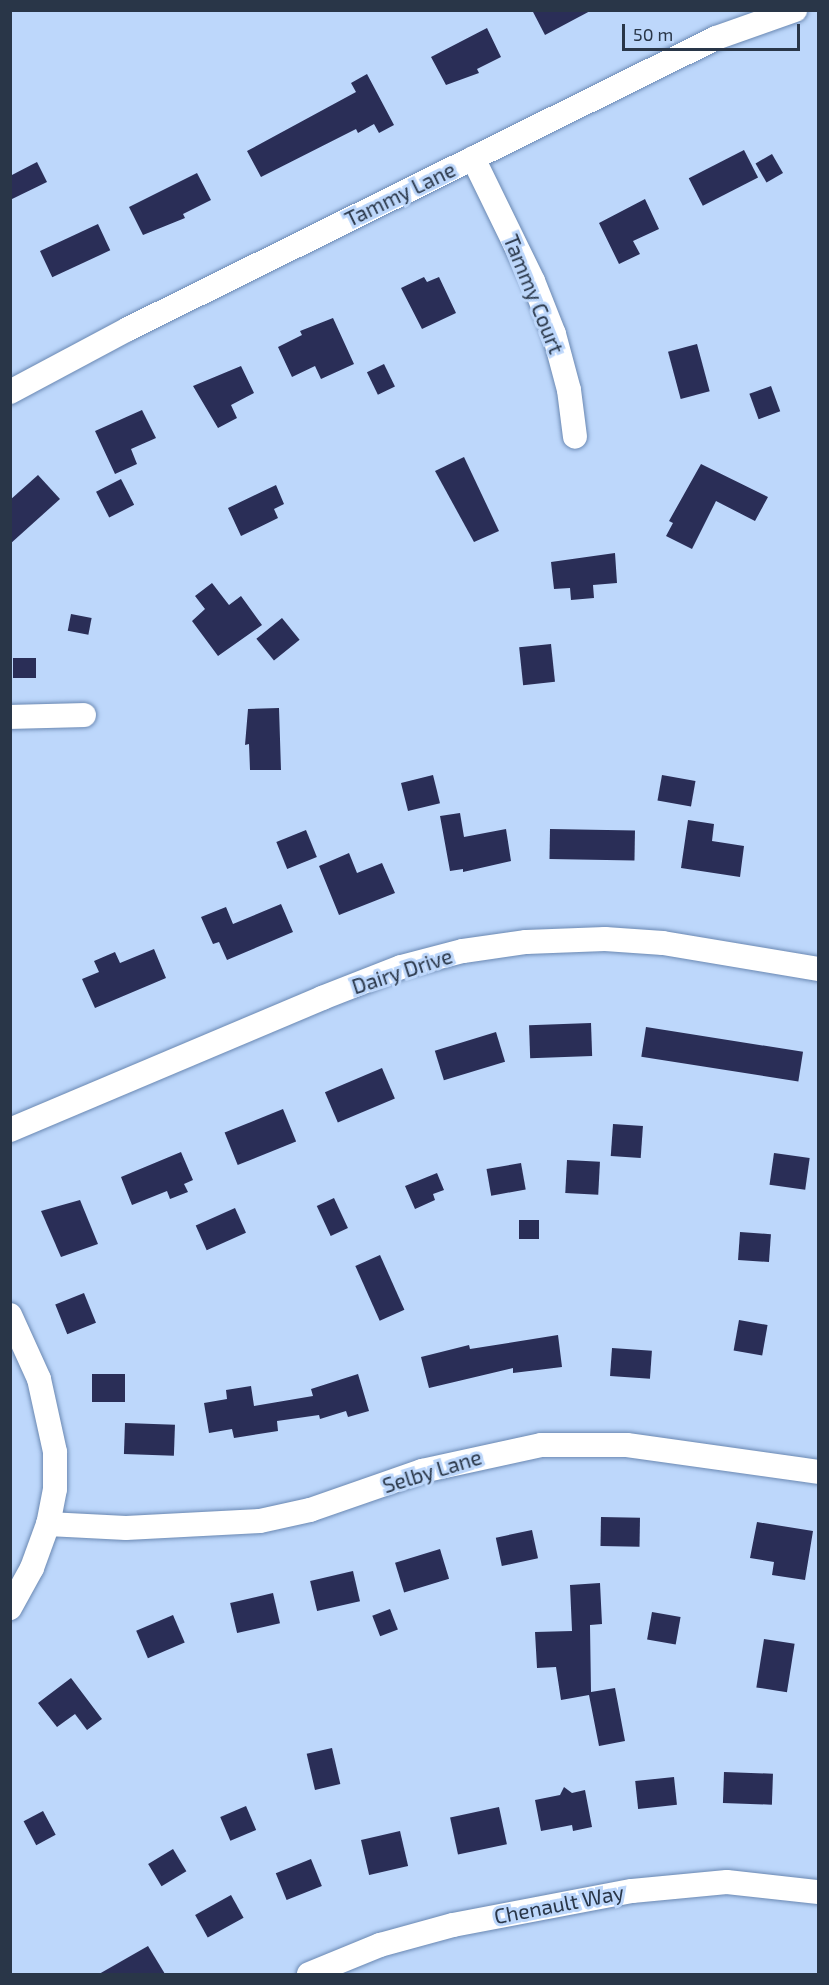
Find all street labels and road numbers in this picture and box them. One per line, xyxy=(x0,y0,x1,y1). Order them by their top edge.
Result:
street label: Tammy Lane xyxy=(340,156,460,232)
street label: Tammy Court xyxy=(499,231,569,357)
street label: Dairy Drive xyxy=(348,943,456,999)
street label: Selby Lane xyxy=(379,1444,485,1498)
street label: Chenault Way xyxy=(492,1879,626,1929)

